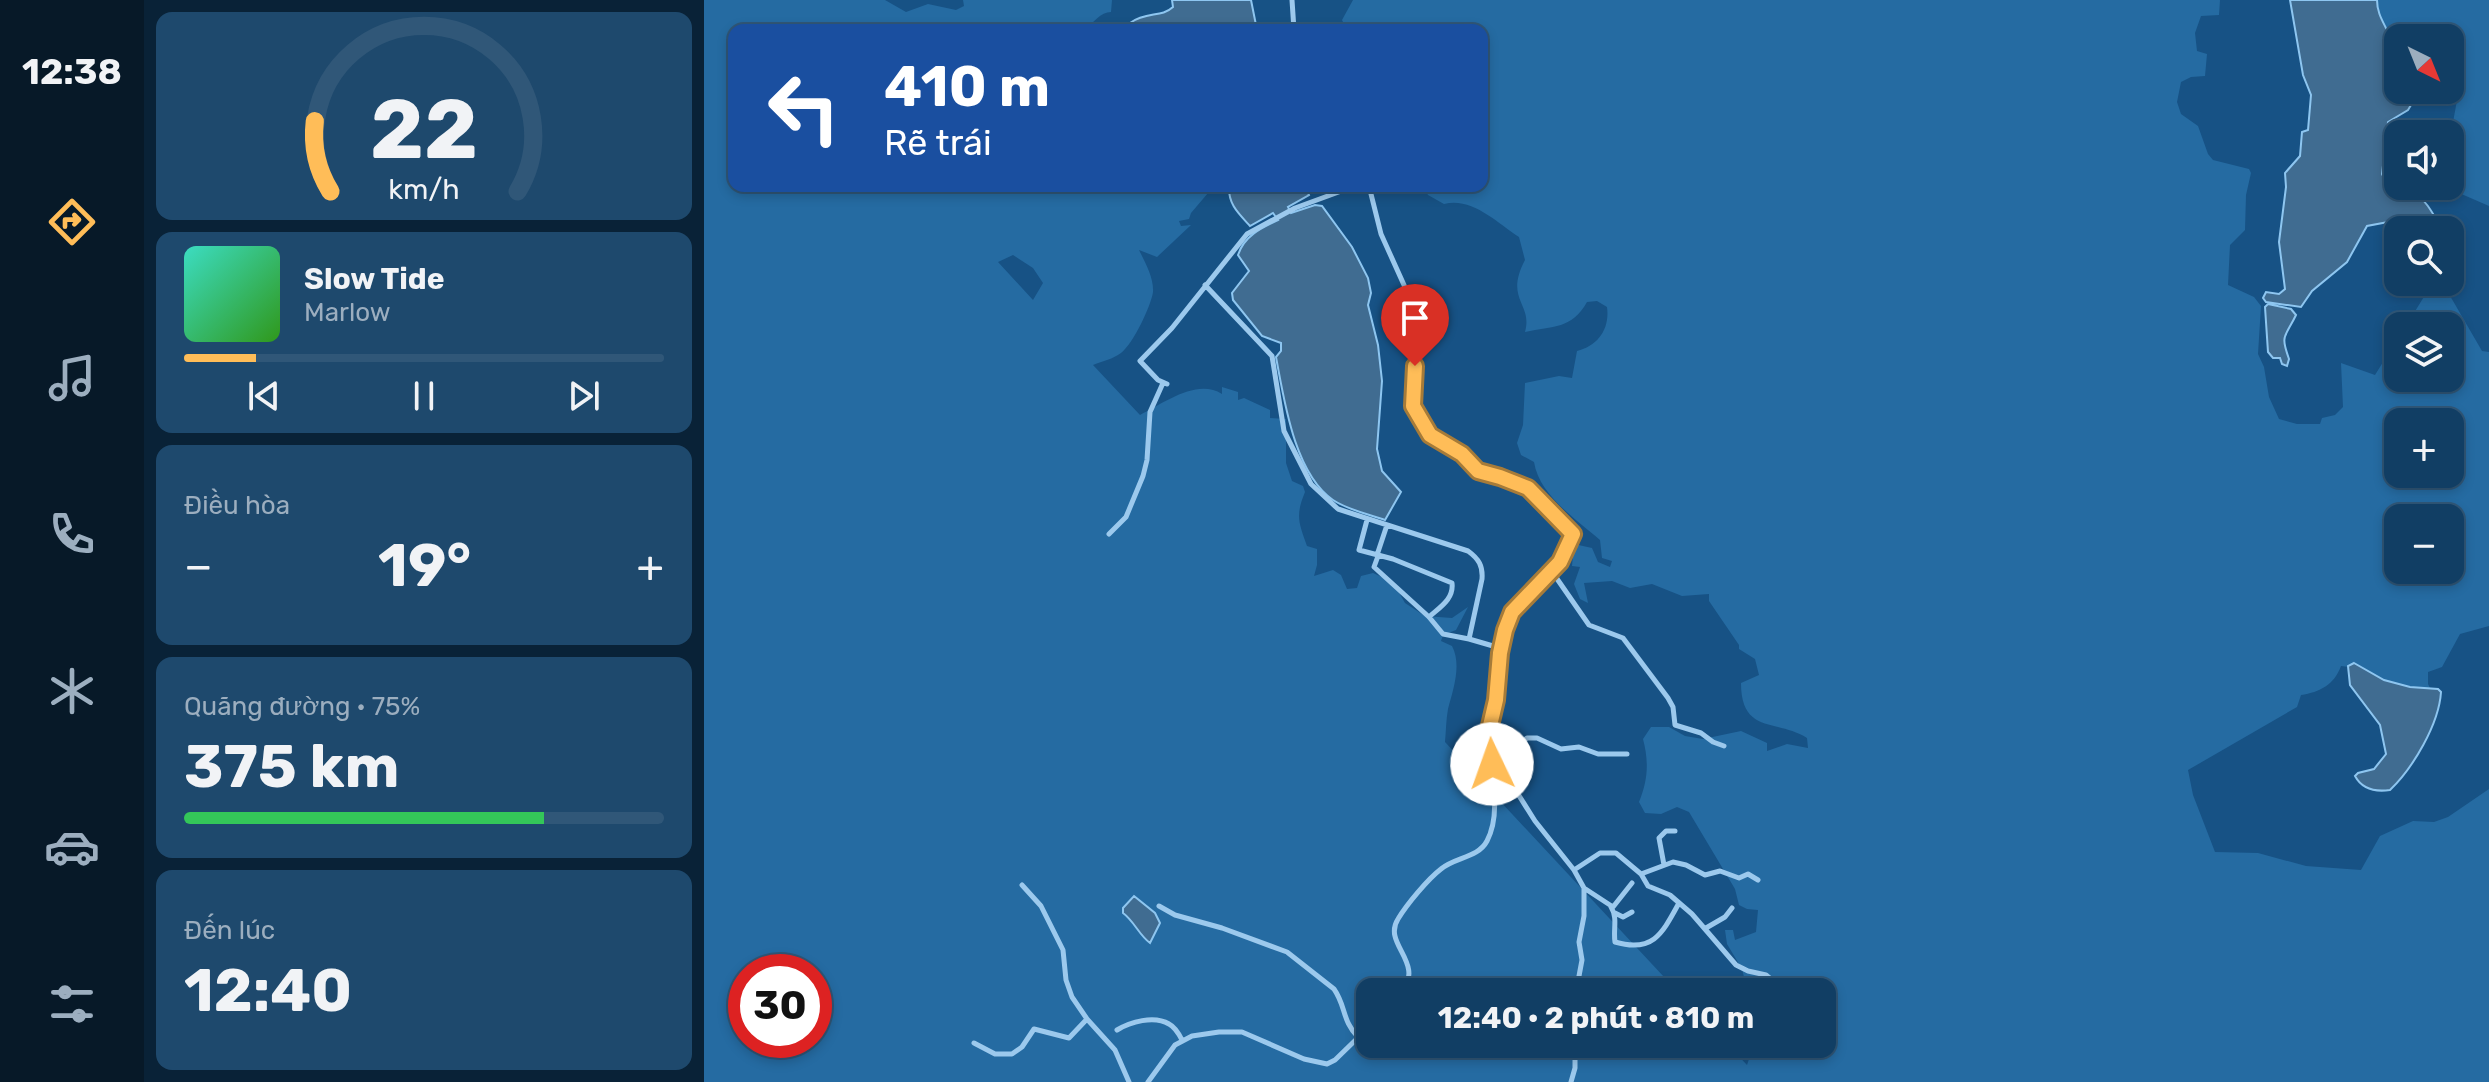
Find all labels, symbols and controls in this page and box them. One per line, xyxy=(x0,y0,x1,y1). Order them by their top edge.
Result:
north arrow xyxy=(2384,24,2464,104)
map controls xyxy=(2384,24,2464,584)
text: 12:38 xyxy=(22,50,122,93)
text: 410 m xyxy=(884,54,1050,120)
icon: left xyxy=(752,56,856,160)
text: 22 xyxy=(370,80,478,179)
button: sound xyxy=(2384,120,2464,200)
text: Rẽ trái xyxy=(884,121,992,164)
text: km/h xyxy=(388,172,460,206)
icon: directions xyxy=(44,194,100,250)
button: search xyxy=(2384,216,2464,296)
text: Slow Tide xyxy=(304,261,444,297)
pin xyxy=(1381,284,1449,366)
icon: arrive xyxy=(1393,296,1437,340)
text: Marlow xyxy=(304,297,391,328)
button: layers xyxy=(2384,312,2464,392)
icon: music xyxy=(44,350,100,406)
icon: previous xyxy=(242,374,286,418)
icon: pause xyxy=(402,374,446,418)
icon: next xyxy=(562,374,606,418)
button: + xyxy=(2384,408,2464,488)
text: Điều hòa xyxy=(184,490,290,521)
button: − xyxy=(2384,504,2464,584)
icon: phone xyxy=(44,506,100,562)
text: 19° xyxy=(378,530,471,601)
text: − xyxy=(184,540,213,592)
text: + xyxy=(637,540,664,592)
icon: climate xyxy=(44,663,100,719)
text: Quãng đường · 75% xyxy=(184,691,420,722)
position arrow xyxy=(1450,722,1534,806)
text: 375 km xyxy=(184,731,400,802)
icon: car xyxy=(44,819,100,875)
text: Đến lúc xyxy=(184,915,275,946)
speed limit sign: 30 xyxy=(728,954,832,1058)
text: 12:40 xyxy=(184,955,352,1026)
icon: filters xyxy=(44,976,100,1032)
text: 12:40 · 2 phút · 810 m xyxy=(1438,1000,1754,1036)

